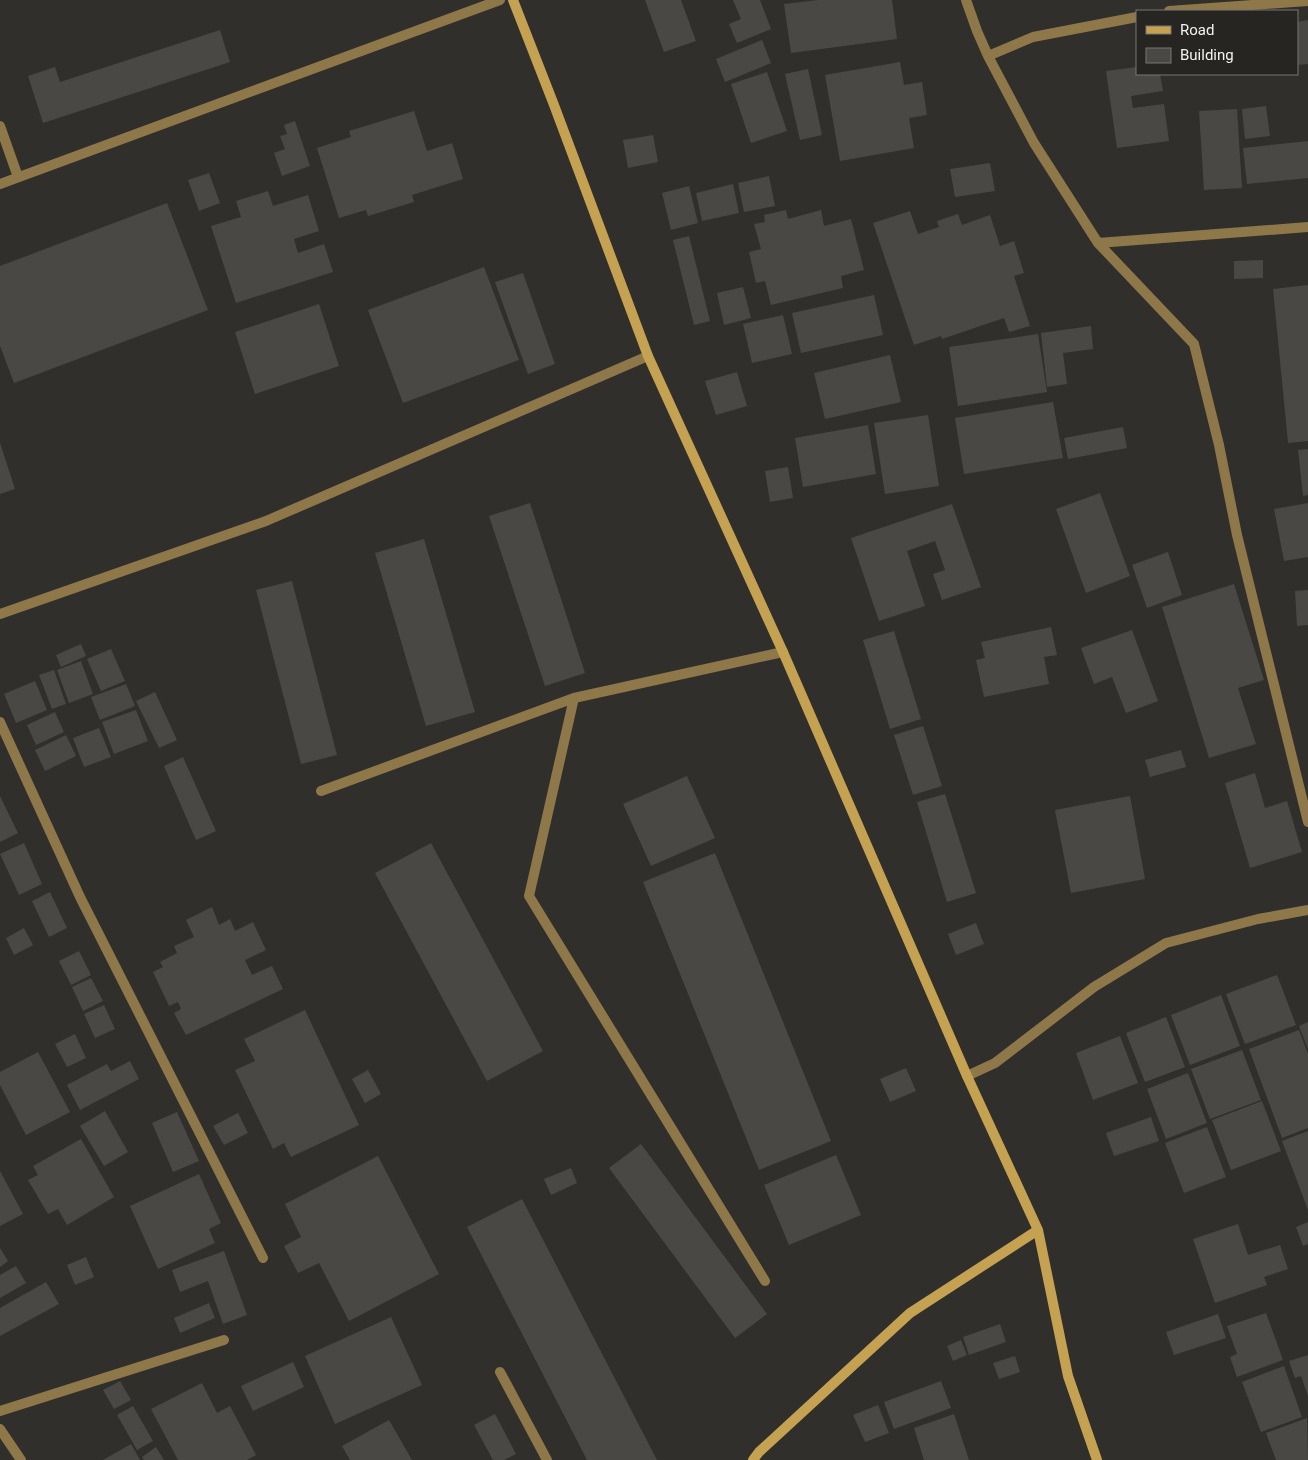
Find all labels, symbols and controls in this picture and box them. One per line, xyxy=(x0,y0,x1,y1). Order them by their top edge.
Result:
legend xyxy=(1136,10,1298,75)
text: Road xyxy=(1180,21,1214,39)
text: Building xyxy=(1180,46,1234,64)

